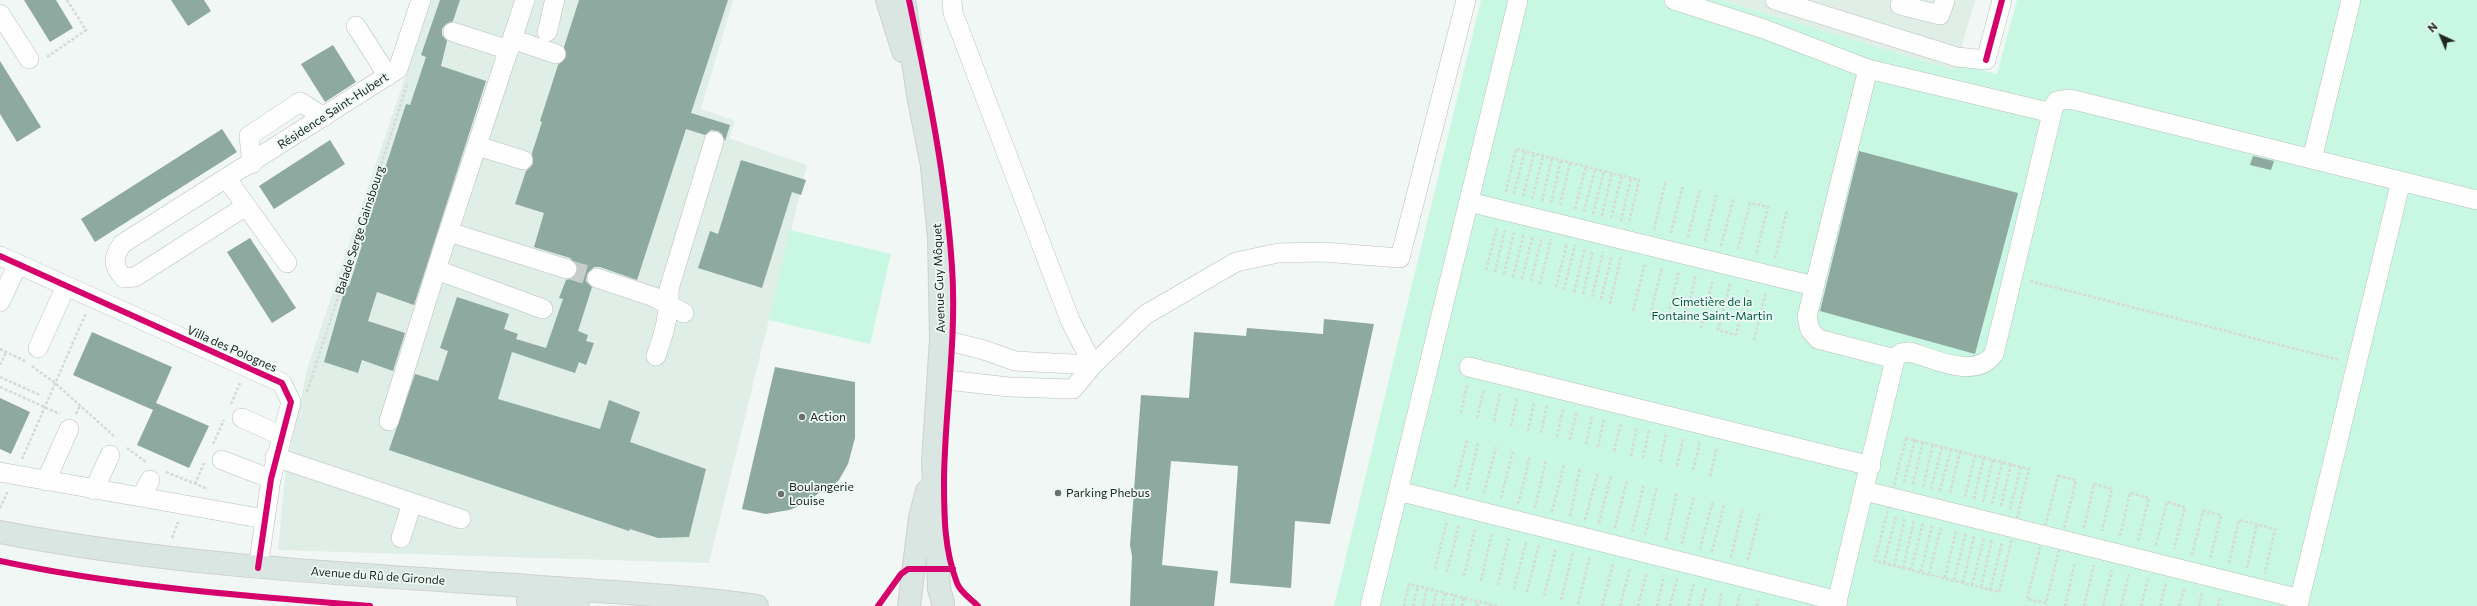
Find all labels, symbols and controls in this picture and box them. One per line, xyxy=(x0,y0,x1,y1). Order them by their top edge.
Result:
north arrow xyxy=(2421,16,2461,56)
text: N xyxy=(2425,19,2440,35)
street label: Résidence Saint-Hubert xyxy=(275,70,391,152)
street label: Balade Serge Gainsbourg xyxy=(332,164,388,296)
street label: Avenue Guy Môquet xyxy=(930,223,948,333)
park label: Cimetière de la Fontaine Saint-Martin xyxy=(1651,295,1773,323)
street label: Villa des Polognes xyxy=(185,323,279,375)
place label: Action xyxy=(810,410,846,424)
marker: Action xyxy=(797,412,807,422)
place label: Boulangerie Louise xyxy=(789,480,854,508)
place label: Parking Phebus xyxy=(1066,486,1150,500)
marker: Parking Phebus xyxy=(1053,488,1063,498)
marker: Boulangerie Louise xyxy=(776,489,786,499)
street label: Avenue du Rû de Gironde xyxy=(310,564,446,588)

